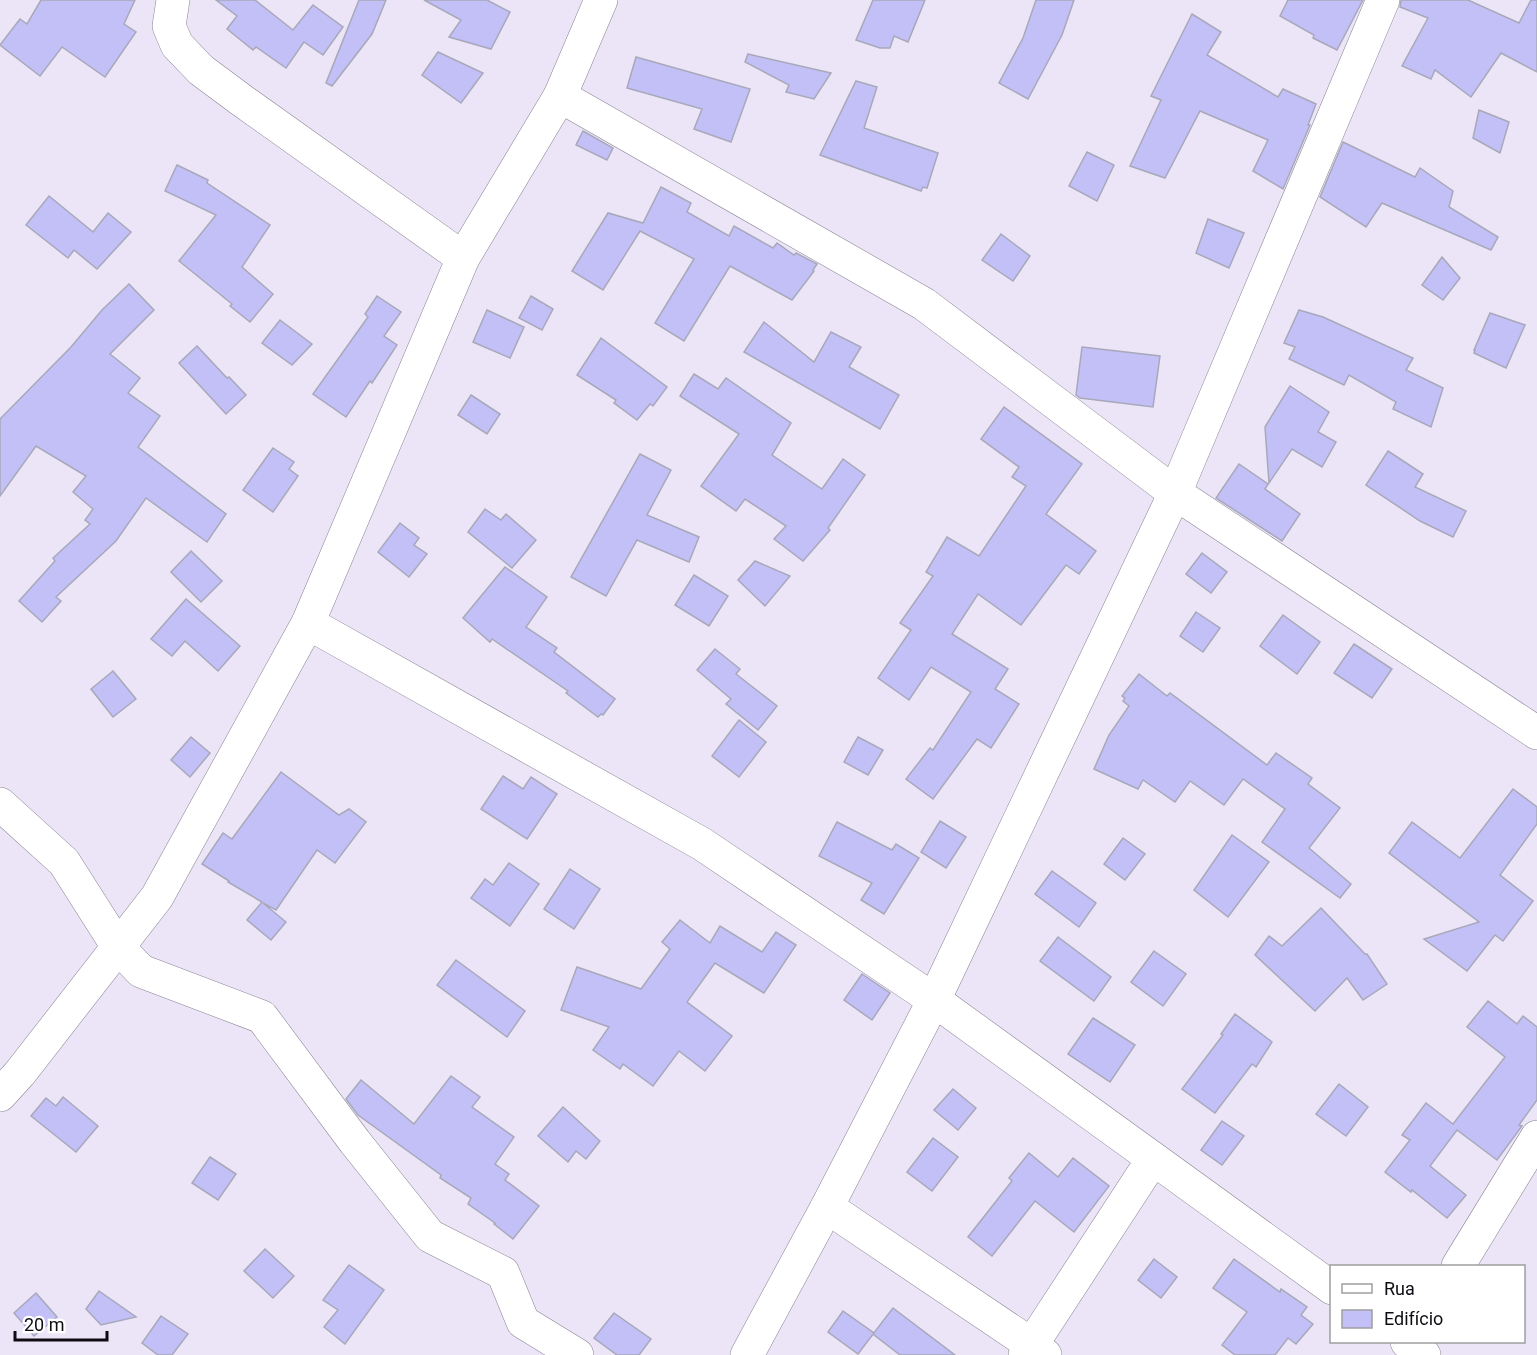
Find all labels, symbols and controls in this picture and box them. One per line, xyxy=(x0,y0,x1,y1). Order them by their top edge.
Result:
legend xyxy=(1330,1265,1525,1343)
text: Rua xyxy=(1384,1278,1415,1299)
scale bar xyxy=(15,1304,106,1342)
text: Edifício xyxy=(1384,1308,1443,1329)
text: 20 m xyxy=(24,1314,64,1335)

